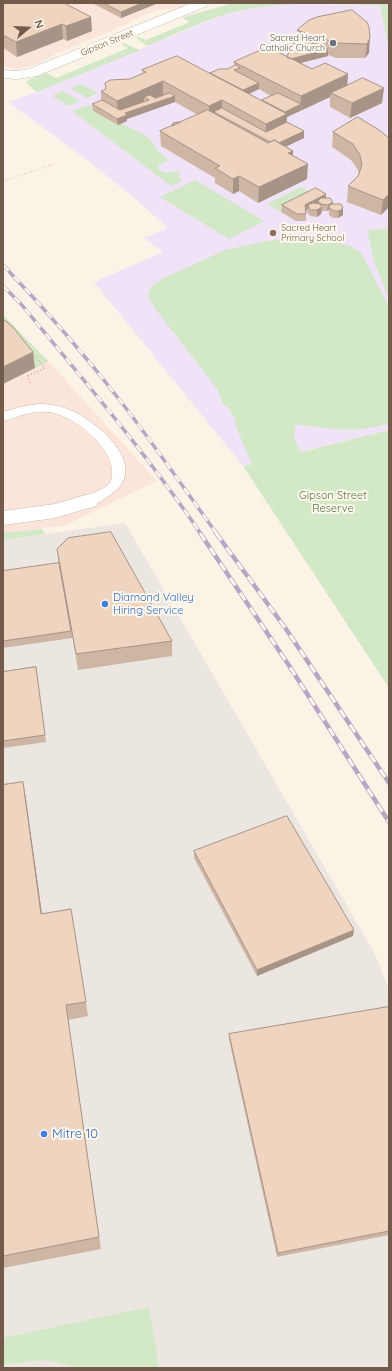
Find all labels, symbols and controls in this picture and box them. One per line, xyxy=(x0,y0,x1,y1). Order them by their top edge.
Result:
north arrow xyxy=(8,8,48,48)
text: N xyxy=(31,18,47,30)
street label: Gipson Street xyxy=(79,28,135,58)
place label: Sacred Heart Catholic Church xyxy=(260,33,325,54)
marker: Sacred Heart Catholic Church xyxy=(328,38,338,48)
place label: Sacred Heart Primary School xyxy=(281,223,344,244)
marker: Sacred Heart Primary School xyxy=(268,228,278,238)
park label: Gipson Street Reserve xyxy=(299,489,367,515)
place label: Diamond Valley Hiring Service xyxy=(113,591,194,617)
marker: Diamond Valley Hiring Service xyxy=(100,599,110,609)
place label: Mitre 10 xyxy=(52,1126,98,1142)
marker: Mitre 10 xyxy=(39,1129,49,1139)

